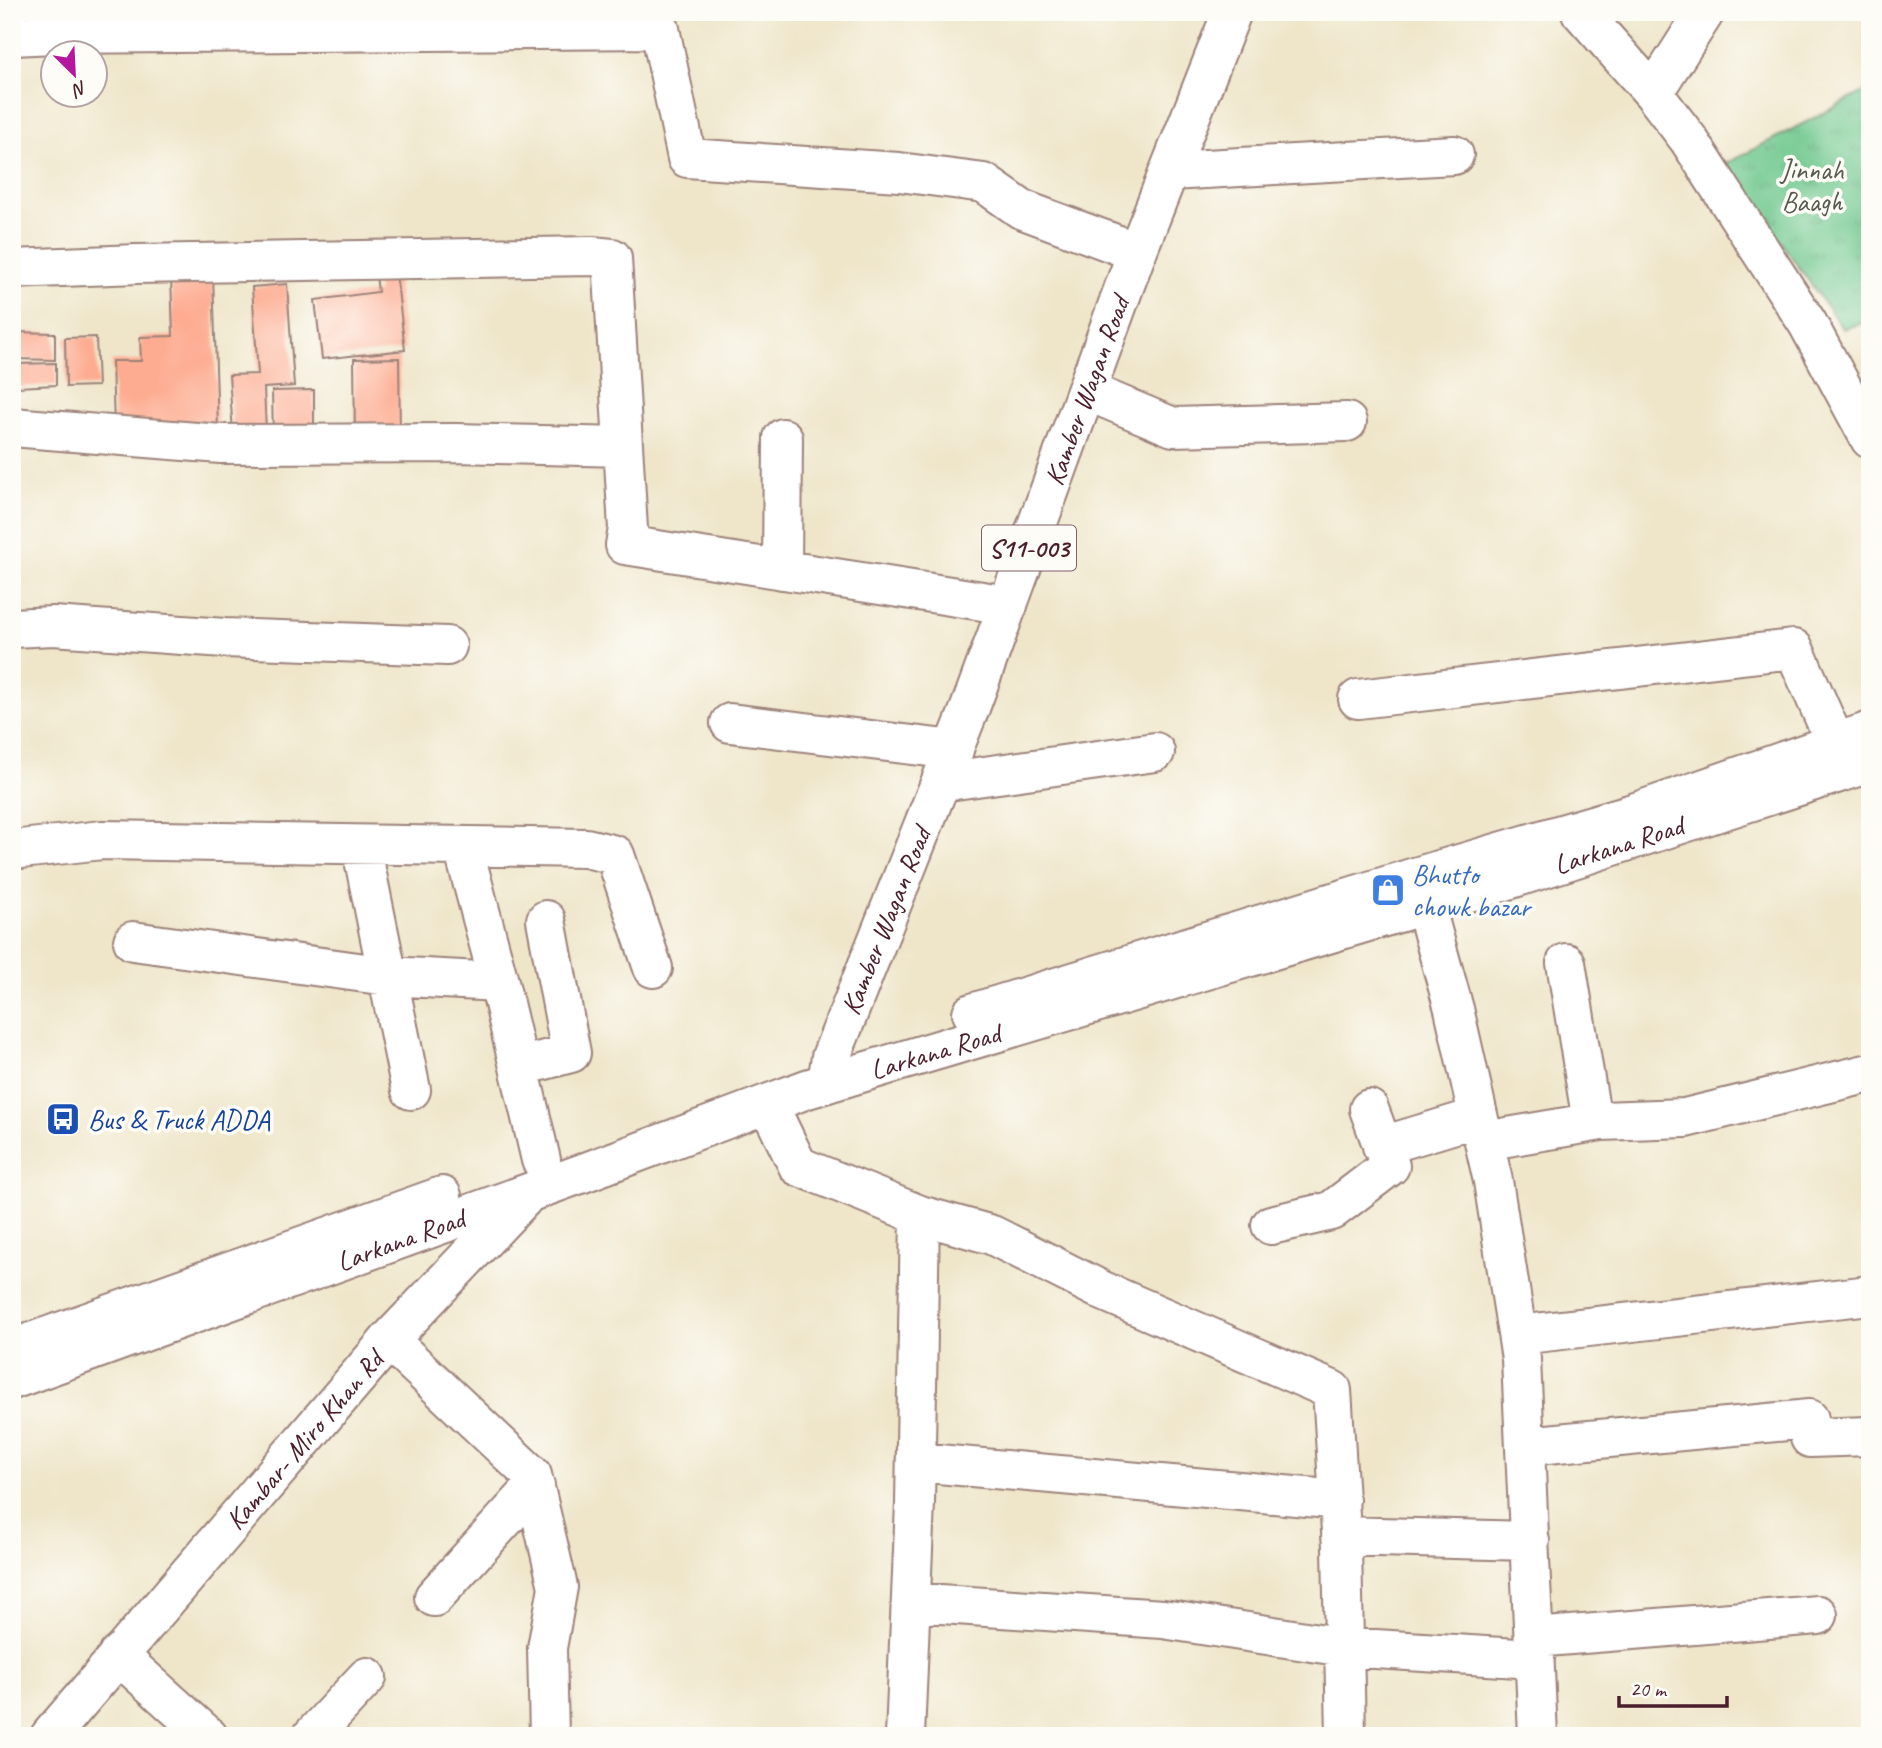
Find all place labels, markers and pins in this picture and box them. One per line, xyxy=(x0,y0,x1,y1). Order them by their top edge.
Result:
place label: Bhutto chowk bazar xyxy=(1412,857,1533,924)
shop icon: Bhutto chowk bazar xyxy=(1369,871,1407,909)
bus stop icon: Bus & Truck ADDA xyxy=(44,1100,82,1138)
place label: Bus & Truck ADDA xyxy=(88,1102,271,1137)

